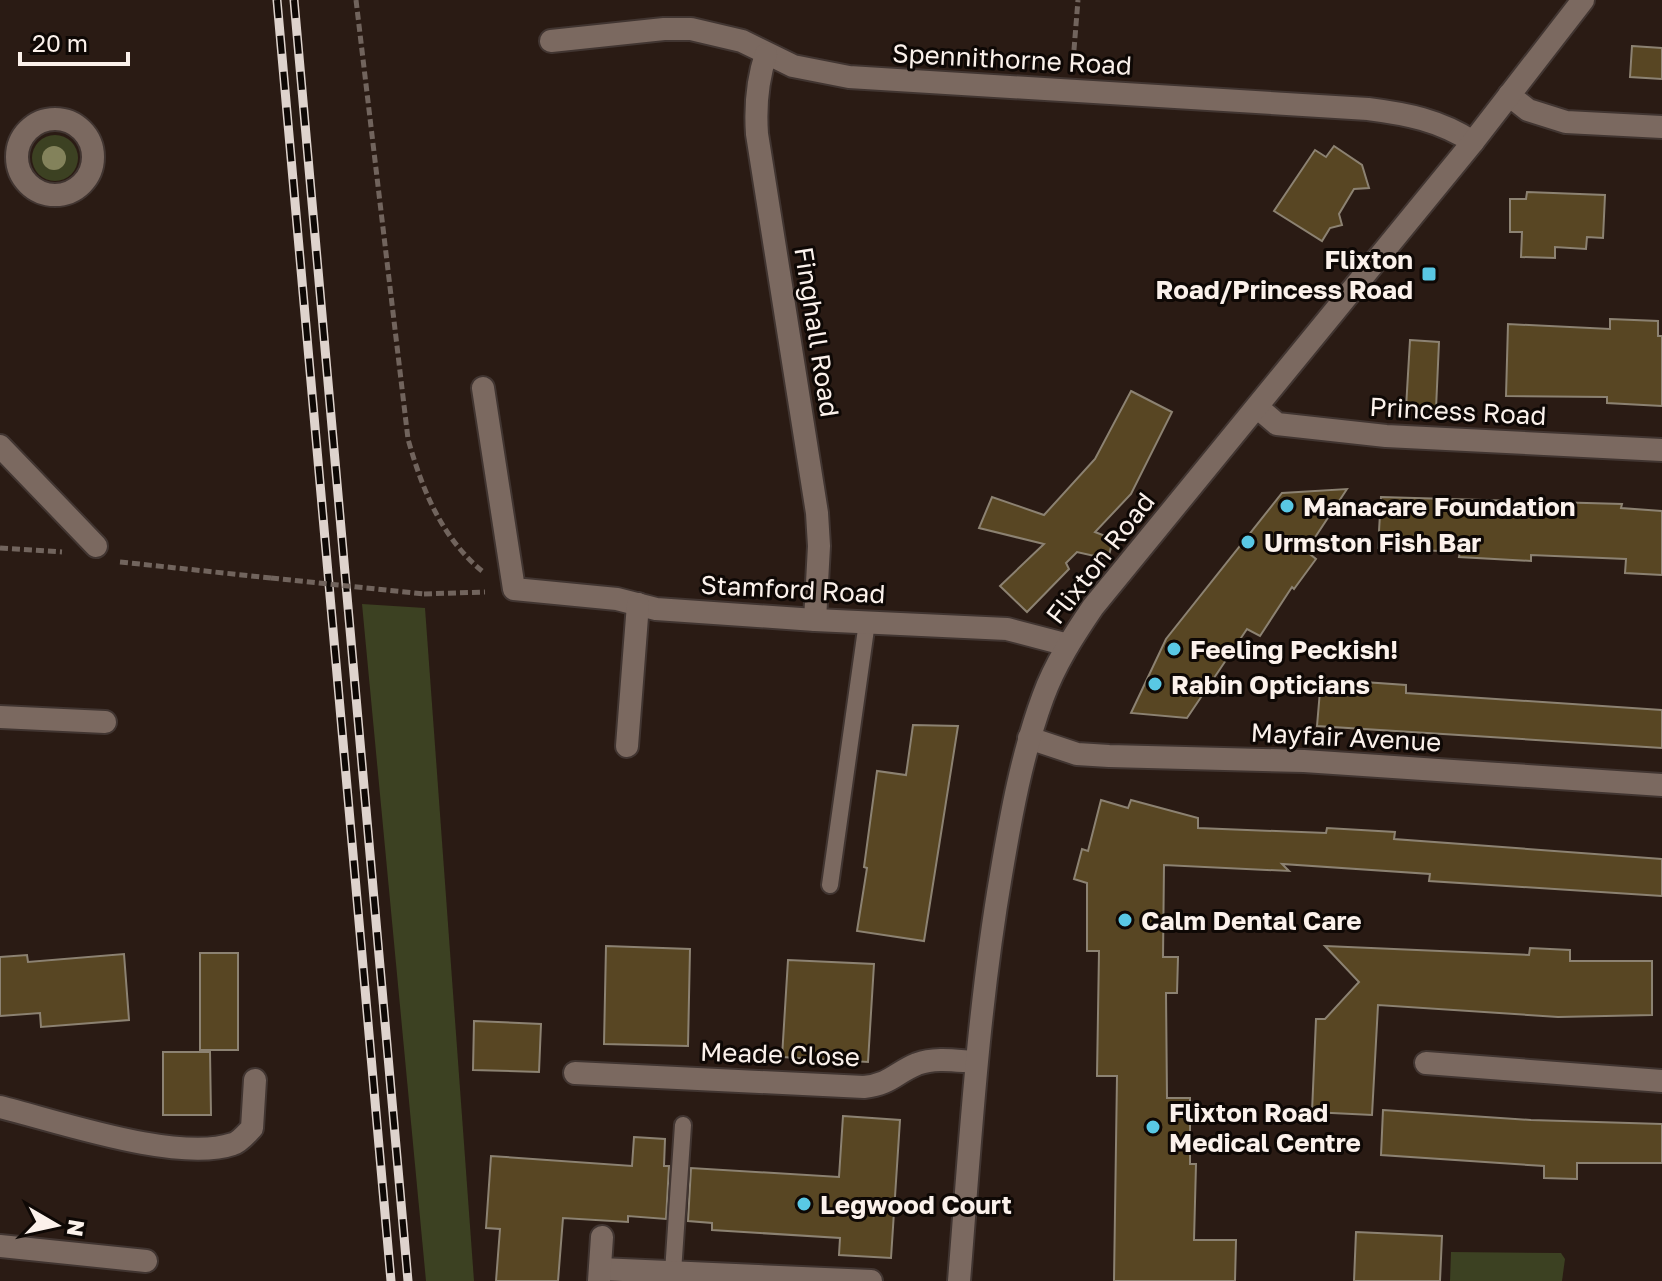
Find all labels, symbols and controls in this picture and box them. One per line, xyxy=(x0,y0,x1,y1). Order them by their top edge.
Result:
scale bar xyxy=(20,16,128,66)
text: 20 m xyxy=(32,28,88,57)
street label: Spennithorne Road xyxy=(891,37,1133,81)
place label: Flixton Road/Princess Road xyxy=(1156,244,1413,305)
street label: Finghall Road xyxy=(788,245,846,419)
marker: Flixton Road/Princess Road xyxy=(1420,265,1438,283)
street label: Princess Road xyxy=(1369,391,1547,431)
street label: Flixton Road xyxy=(1039,486,1161,630)
place label: Manacare Foundation xyxy=(1303,491,1576,522)
marker: Manacare Foundation xyxy=(1278,497,1296,515)
place label: Urmston Fish Bar xyxy=(1264,527,1481,558)
marker: Urmston Fish Bar xyxy=(1239,533,1257,551)
street label: Stamford Road xyxy=(700,569,886,609)
place label: Feeling Peckish! xyxy=(1190,634,1398,665)
marker: Feeling Peckish! xyxy=(1165,640,1183,658)
place label: Rabin Opticians xyxy=(1171,669,1370,700)
marker: Rabin Opticians xyxy=(1146,675,1164,693)
street label: Mayfair Avenue xyxy=(1250,717,1442,757)
place label: Calm Dental Care xyxy=(1141,905,1361,936)
marker: Calm Dental Care xyxy=(1116,911,1134,929)
street label: Meade Close xyxy=(700,1036,860,1072)
place label: Flixton Road Medical Centre xyxy=(1169,1097,1361,1158)
marker: Flixton Road Medical Centre xyxy=(1144,1118,1162,1136)
north arrow xyxy=(16,1185,96,1265)
place label: Legwood Court xyxy=(820,1189,1012,1220)
marker: Legwood Court xyxy=(795,1195,813,1213)
text: N xyxy=(62,1218,91,1239)

